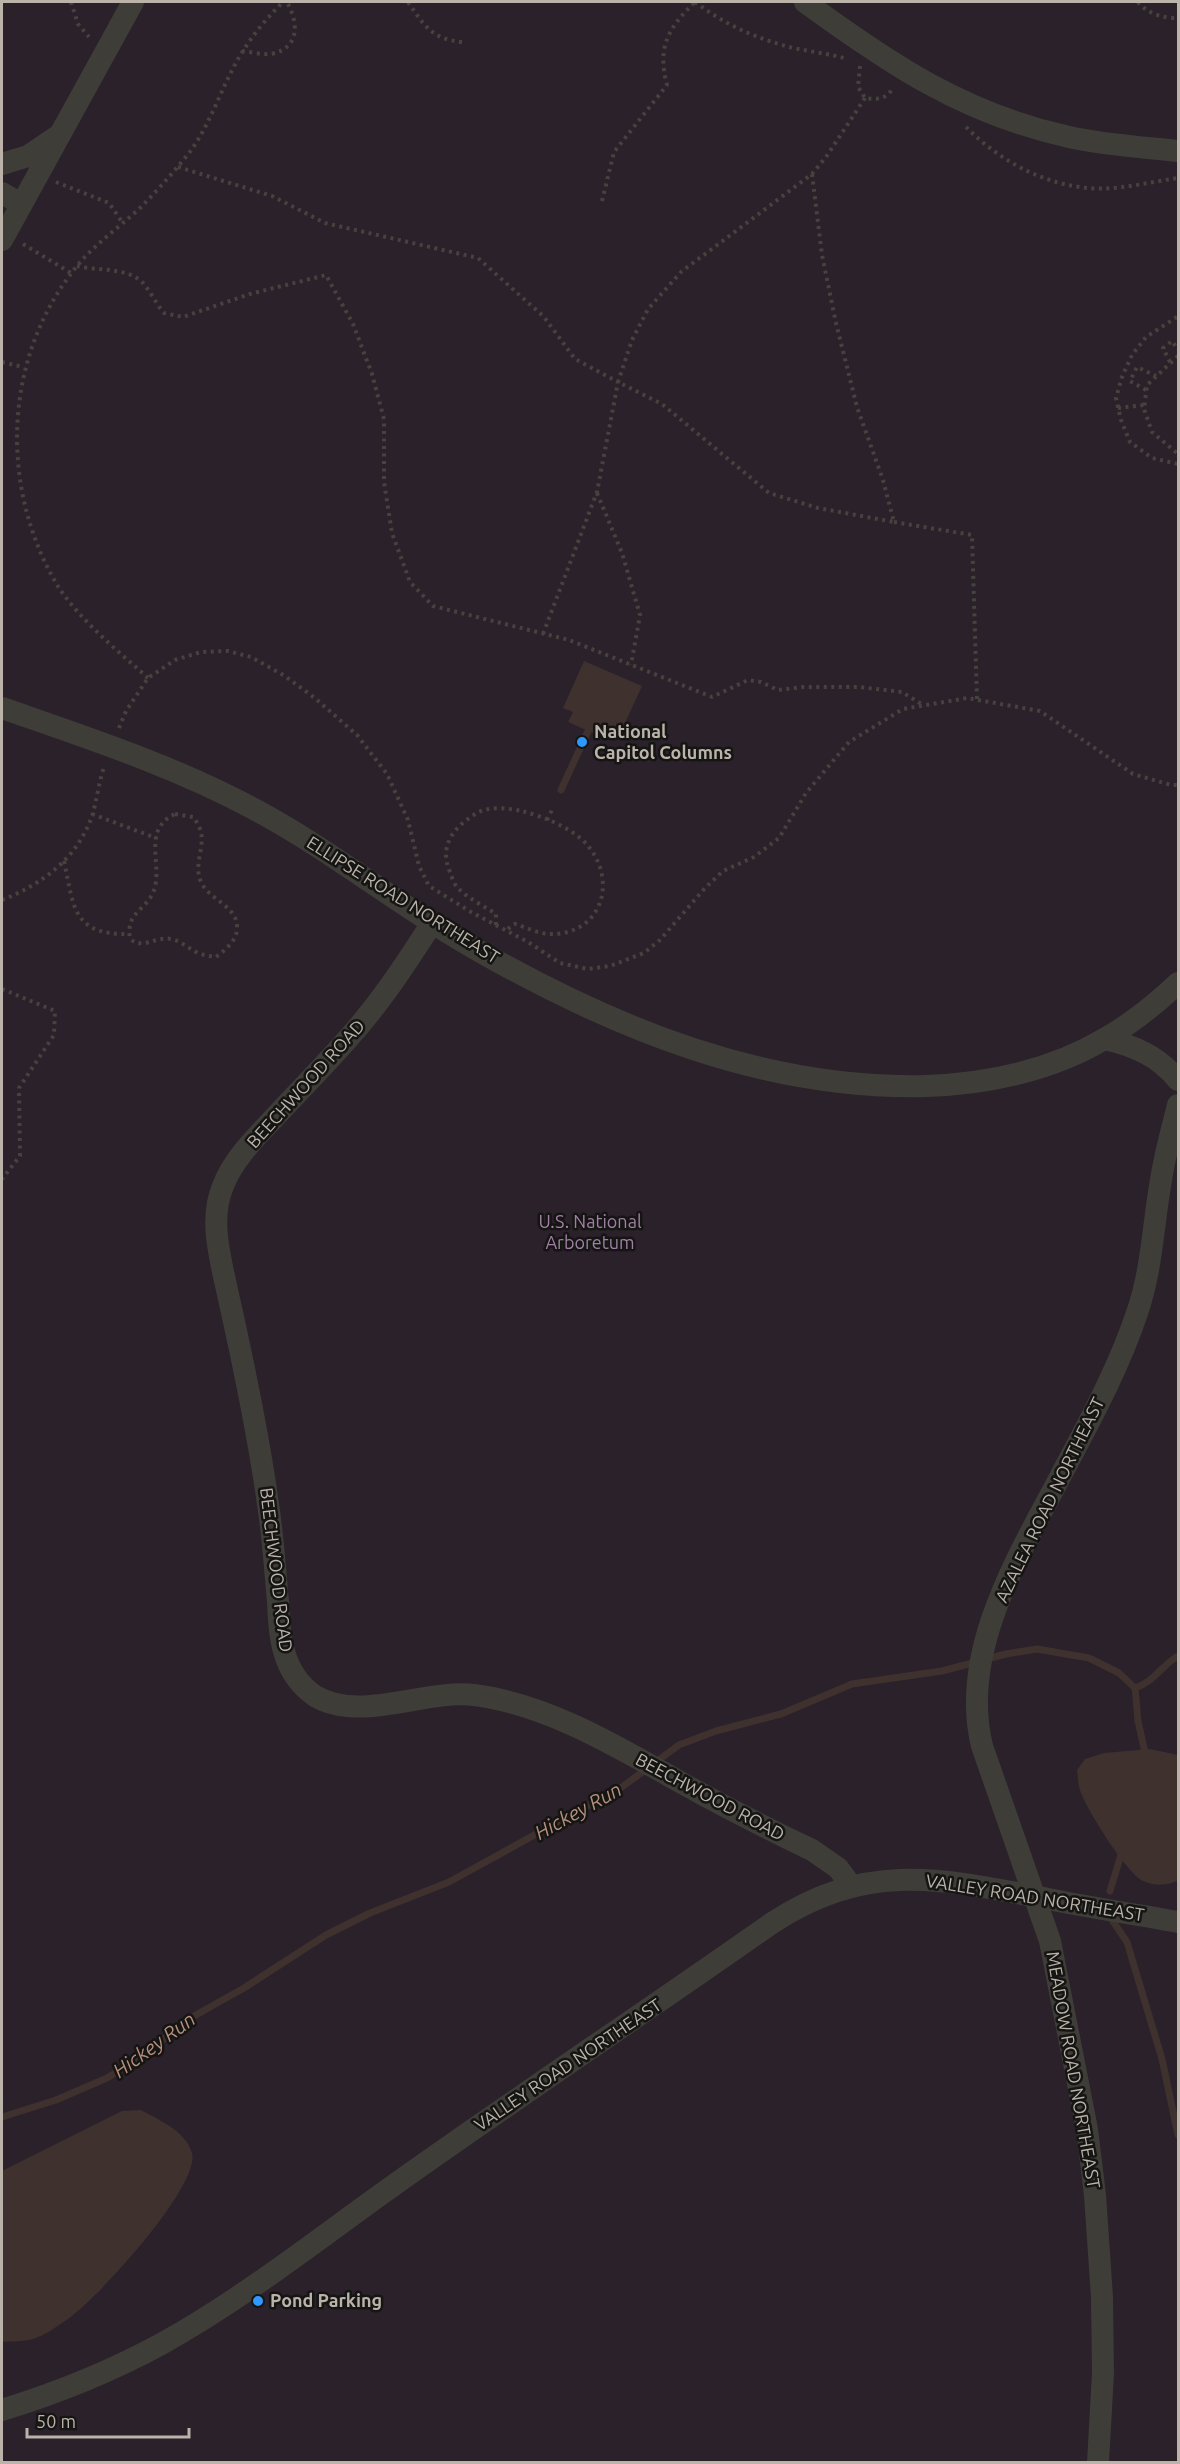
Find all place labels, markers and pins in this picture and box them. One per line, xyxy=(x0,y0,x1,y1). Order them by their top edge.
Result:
place label: National Capitol Columns xyxy=(594,721,732,762)
marker: National Capitol Columns xyxy=(575,735,589,749)
place label: Pond Parking xyxy=(270,2290,382,2310)
marker: Pond Parking xyxy=(251,2294,265,2308)

